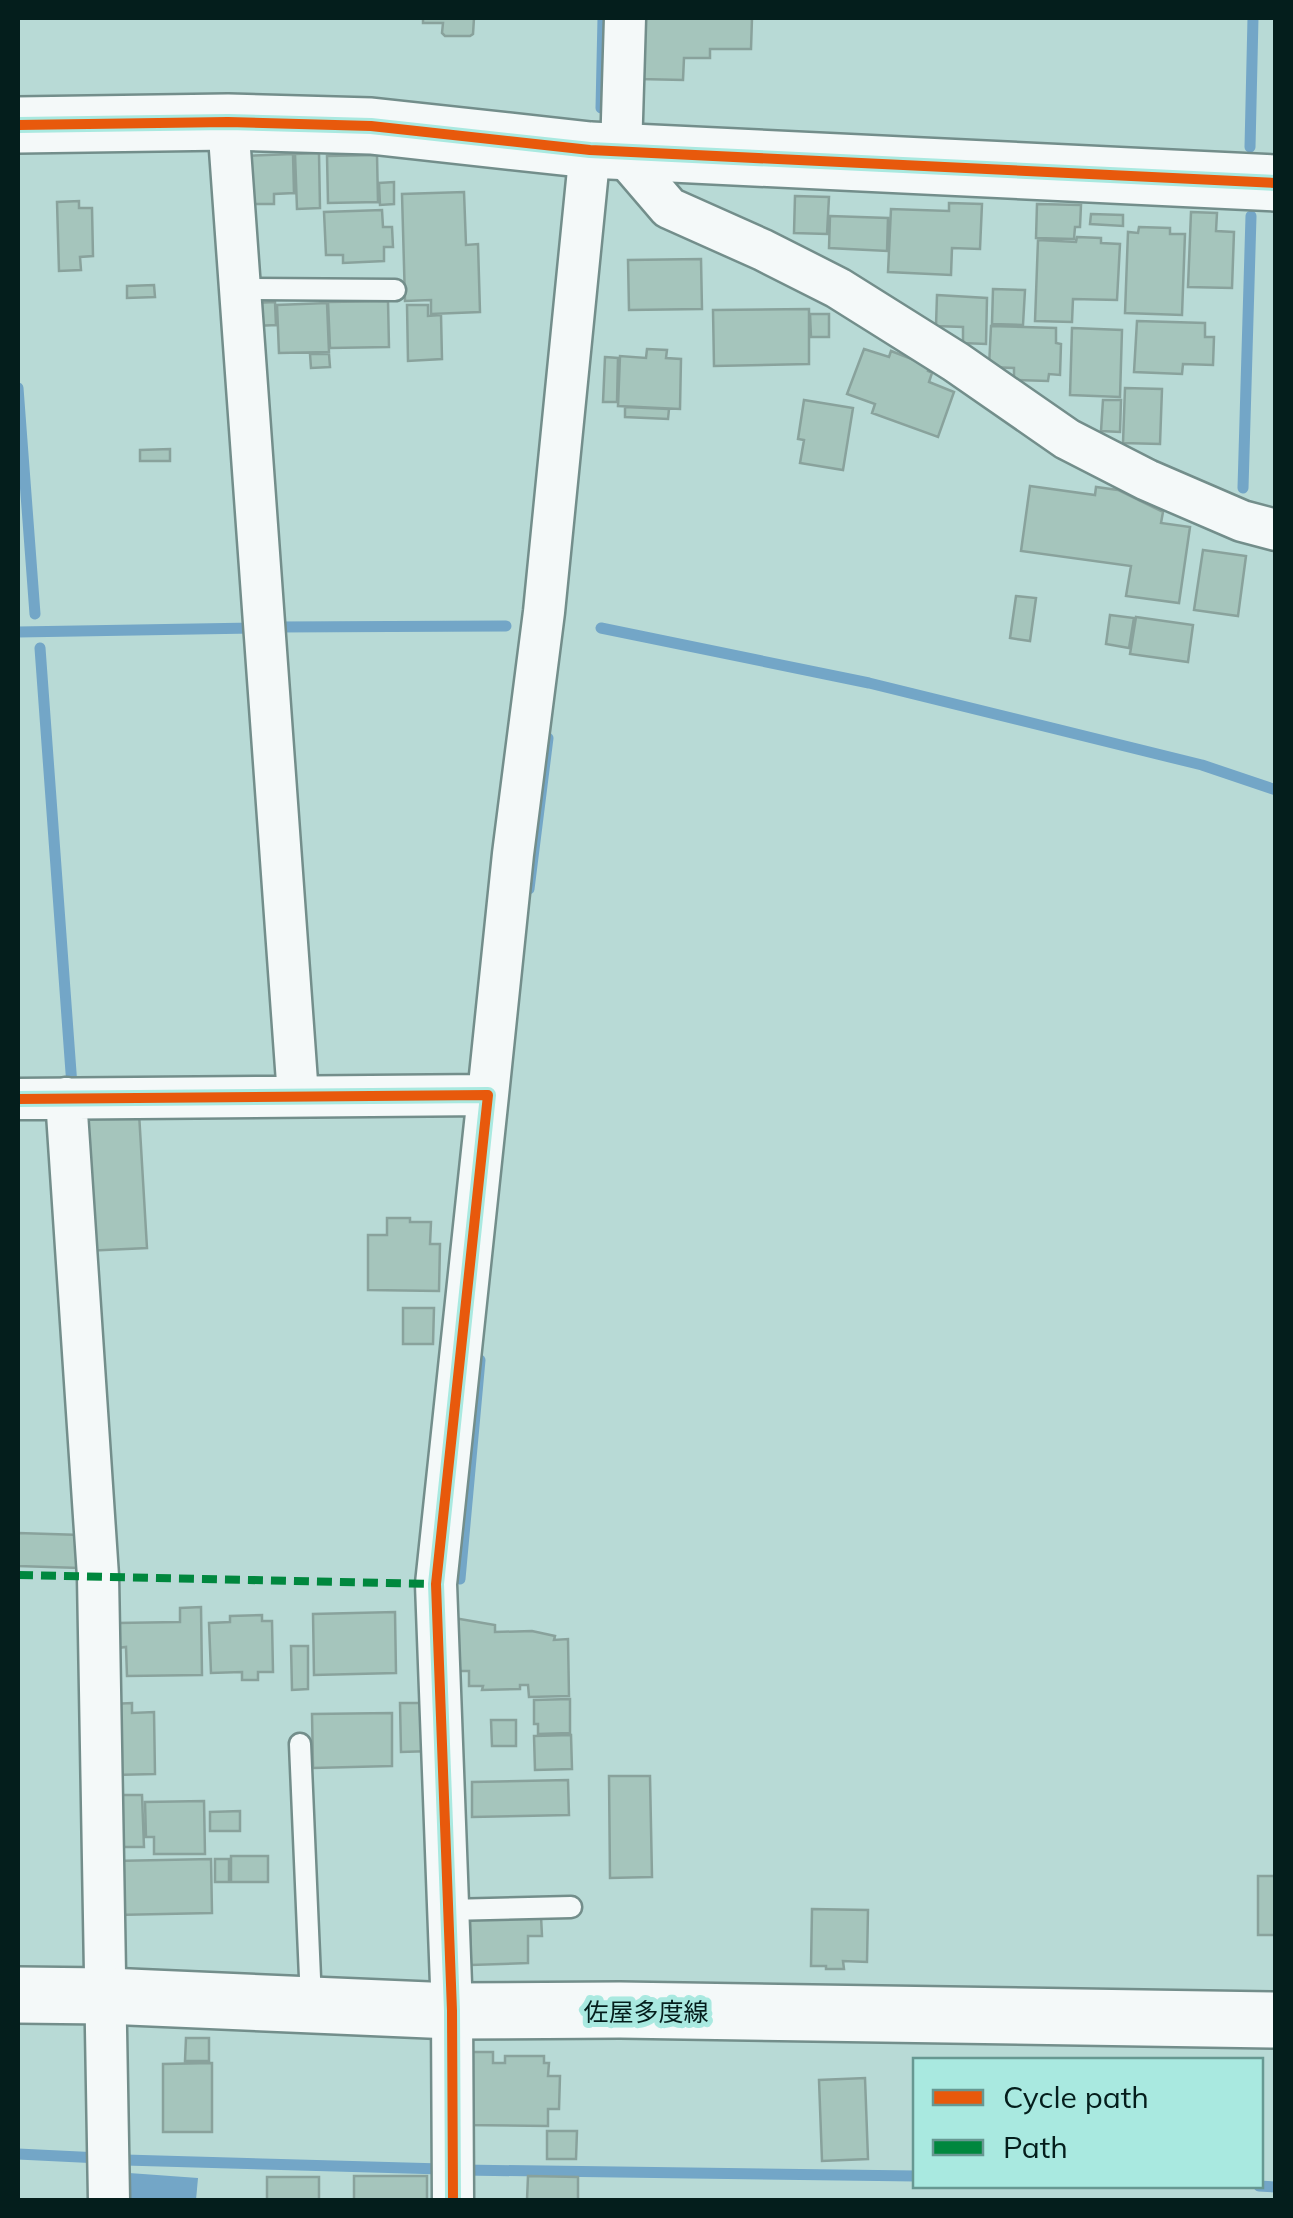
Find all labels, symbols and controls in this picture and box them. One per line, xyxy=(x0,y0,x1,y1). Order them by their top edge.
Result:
street label: 佐屋多度線 xyxy=(583,1996,709,2027)
legend xyxy=(913,2058,1263,2188)
text: Cycle path xyxy=(1003,2078,1149,2116)
text: Path xyxy=(1003,2128,1068,2166)

